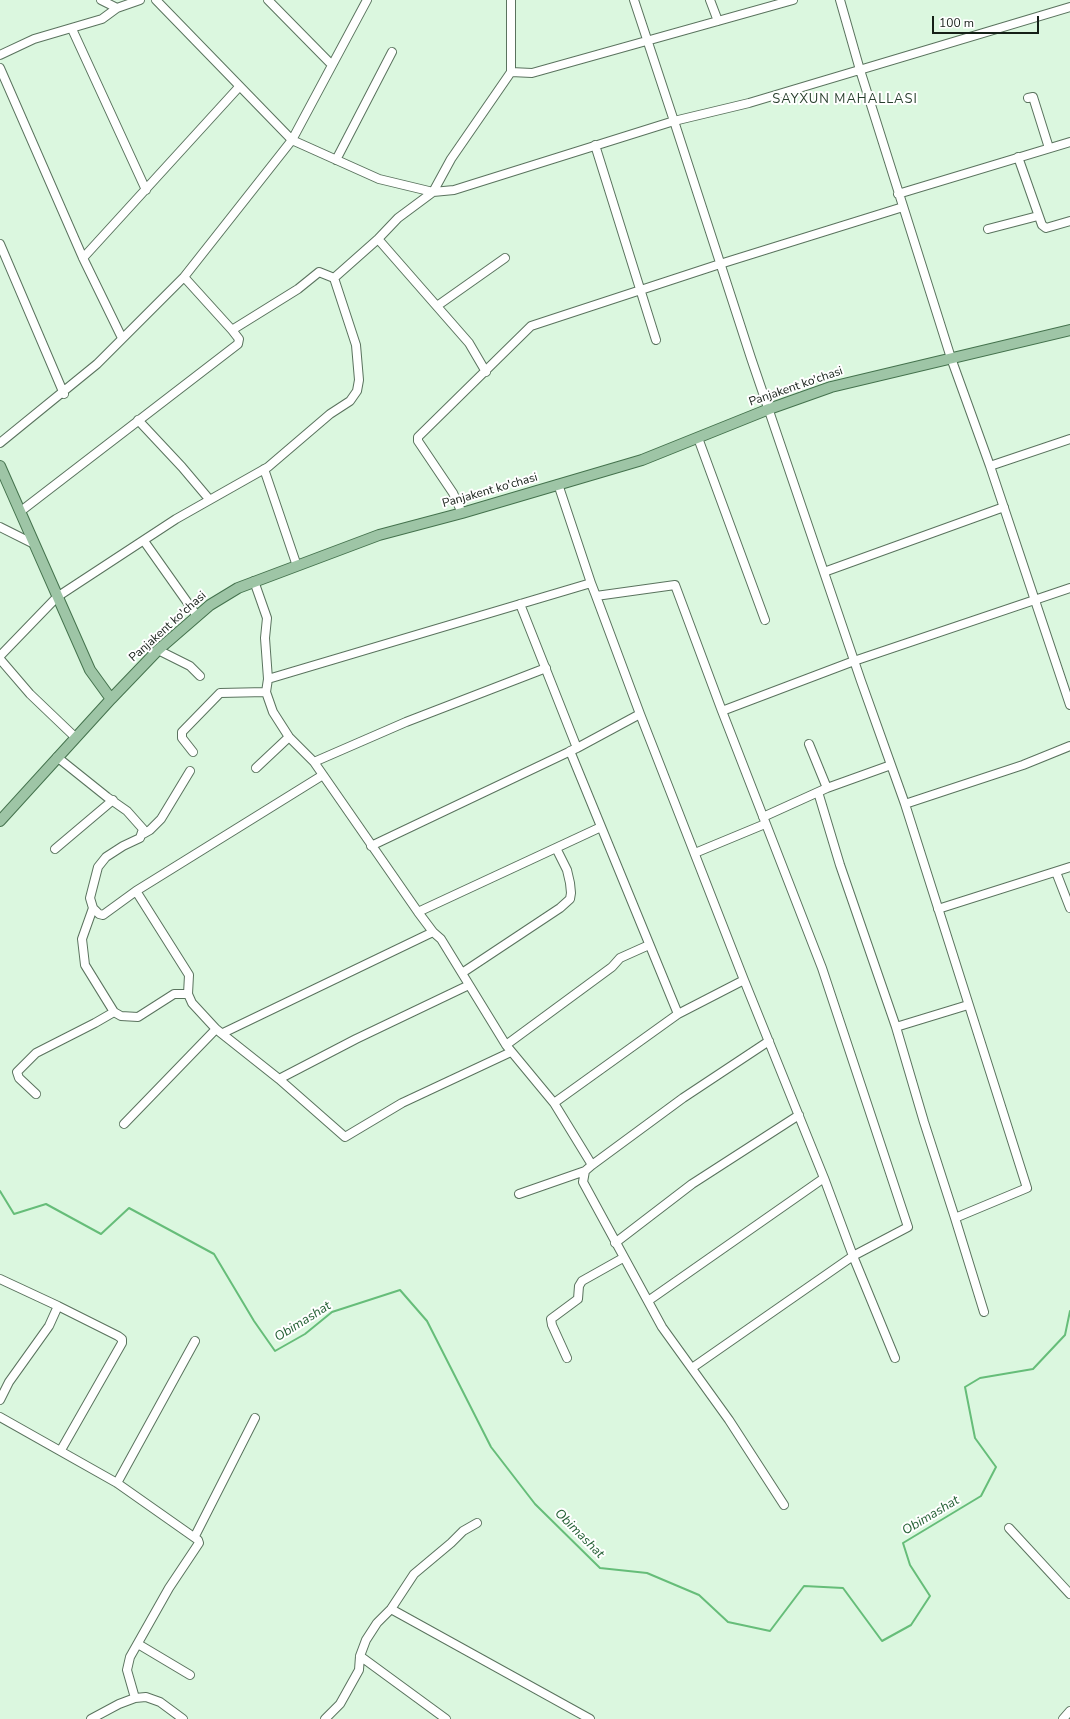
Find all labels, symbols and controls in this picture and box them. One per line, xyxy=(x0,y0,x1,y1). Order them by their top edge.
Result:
scale bar xyxy=(934,8,1041,34)
text: 100 m xyxy=(939,15,974,31)
district label: SAYXUN MAHALLASI xyxy=(772,92,918,108)
street label: Panjakent ko'chasi xyxy=(747,364,845,410)
street label: Panjakent ko'chasi xyxy=(441,471,539,511)
street label: Panjakent ko'chasi xyxy=(127,589,209,665)
water label: Obimashat xyxy=(272,1299,334,1345)
water label: Obimashat xyxy=(900,1493,962,1539)
water label: Obimashat xyxy=(551,1506,607,1562)

